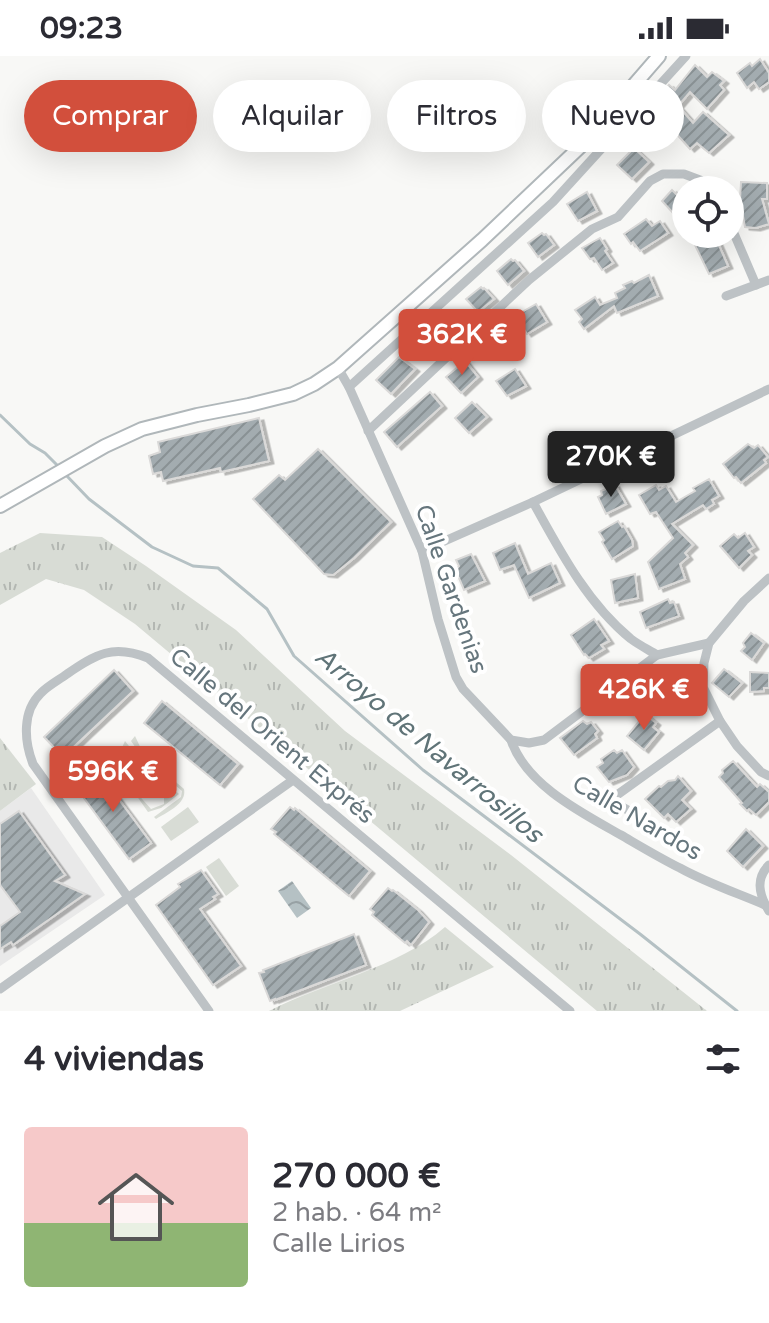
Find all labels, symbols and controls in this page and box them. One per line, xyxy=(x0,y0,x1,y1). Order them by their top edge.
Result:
text: 09:23 xyxy=(40,10,123,47)
chip: Comprar xyxy=(24,80,197,152)
chip: Alquilar xyxy=(213,80,371,152)
chip: Filtros xyxy=(387,80,526,152)
chip: Nuevo xyxy=(542,80,684,152)
map controls xyxy=(672,176,744,248)
button: locate xyxy=(672,176,744,248)
pin: 362K € xyxy=(397,309,527,377)
text: 362K € xyxy=(417,319,507,350)
pin: 270K € xyxy=(546,431,676,499)
text: 270K € xyxy=(566,441,656,472)
street label: Calle Gardenias xyxy=(409,501,493,677)
water label: Arroyo de Navarrosillos xyxy=(309,641,550,850)
street label: Calle del Orient Exprés xyxy=(164,642,380,830)
pin: 426K € xyxy=(579,664,709,732)
text: 426K € xyxy=(599,674,689,705)
pin: 596K € xyxy=(48,746,178,814)
text: 596K € xyxy=(68,756,158,787)
street label: Calle Nardos xyxy=(567,769,707,867)
icon: filters xyxy=(701,1037,745,1081)
text: 4 viviendas xyxy=(24,1039,204,1080)
text: 270 000 € xyxy=(272,1156,441,1197)
icon: home xyxy=(88,1159,184,1255)
text: 2 hab. · 64 m² xyxy=(272,1197,442,1228)
text: Calle Lirios xyxy=(272,1228,405,1259)

